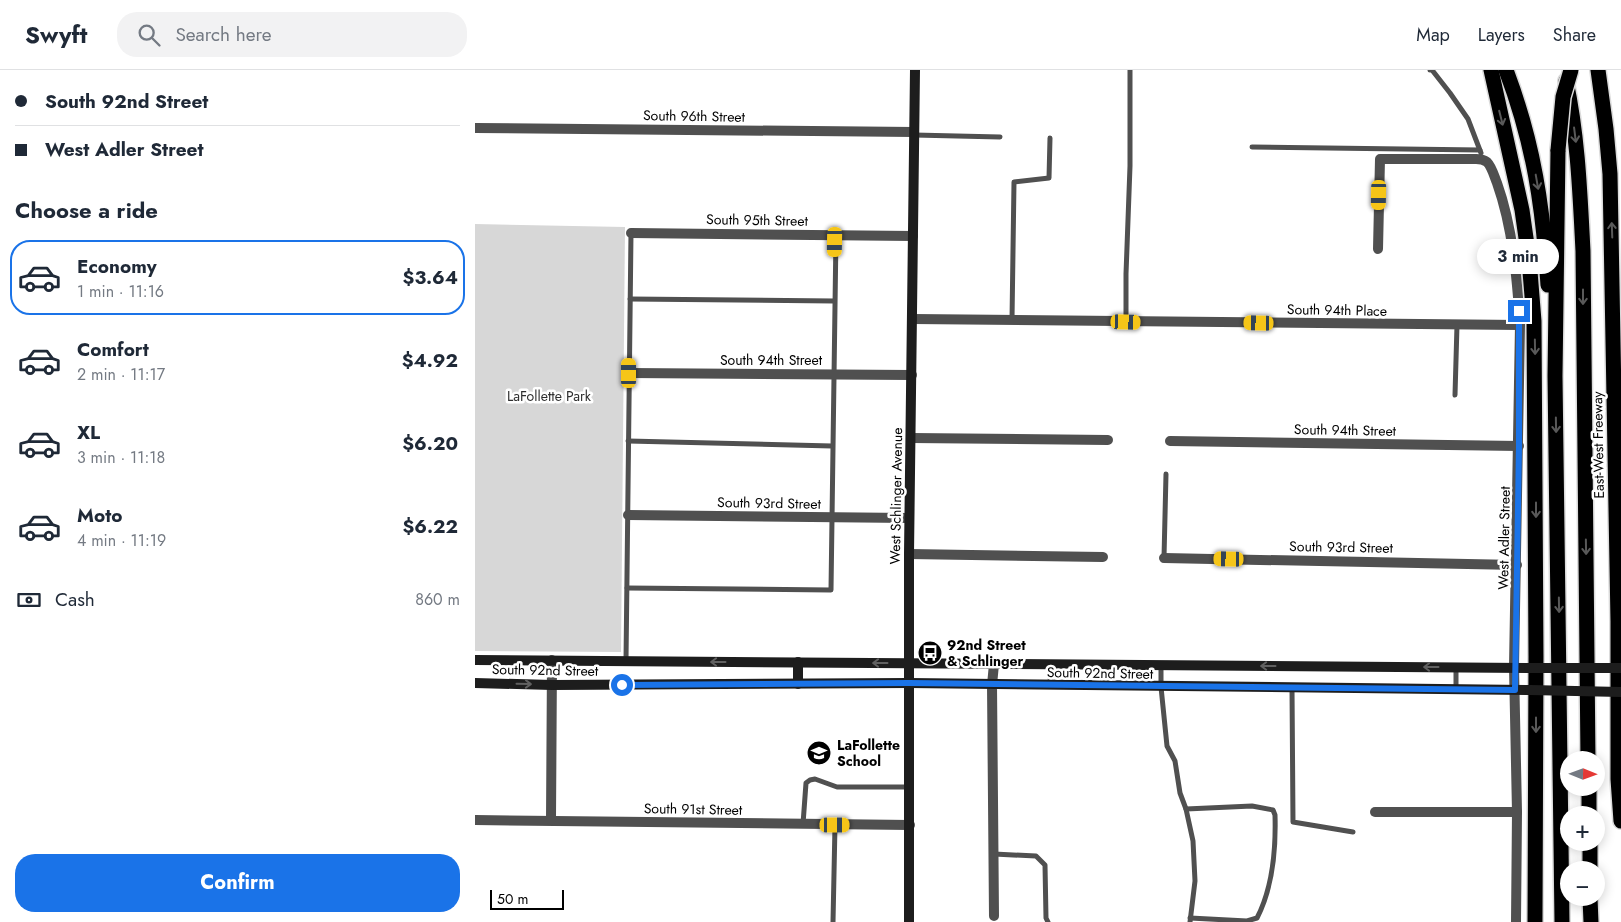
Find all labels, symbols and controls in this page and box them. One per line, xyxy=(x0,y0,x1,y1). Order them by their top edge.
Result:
search box xyxy=(117,12,467,57)
text: Swyft xyxy=(25,17,87,52)
icon: search xyxy=(135,21,163,49)
text: Search here xyxy=(175,21,272,48)
text: Map xyxy=(1416,22,1450,48)
text: Layers xyxy=(1478,22,1525,48)
text: Share xyxy=(1553,22,1596,48)
text: South 92nd Street xyxy=(45,88,208,115)
street label: South 96th Street xyxy=(643,105,746,127)
one-way arrow xyxy=(1497,109,1506,125)
one-way arrow xyxy=(1570,127,1580,143)
text: West Adler Street xyxy=(45,136,203,163)
one-way arrow xyxy=(1533,174,1543,190)
car xyxy=(1371,180,1386,210)
text: Choose a ride xyxy=(15,194,158,226)
street label: South 95th Street xyxy=(706,209,809,231)
one-way arrow xyxy=(1607,222,1617,238)
car xyxy=(827,227,842,257)
callout: 3 min xyxy=(1478,238,1560,274)
text: 3 min xyxy=(1497,245,1539,268)
text: Economy xyxy=(77,253,157,280)
icon: car xyxy=(17,255,62,300)
text: $3.64 xyxy=(403,264,458,291)
text: 1 min · 11:16 xyxy=(77,280,164,303)
one-way arrow xyxy=(1578,289,1588,305)
street label: South 94th Place xyxy=(1287,299,1387,321)
route end xyxy=(1508,300,1530,322)
car xyxy=(1110,314,1141,330)
car xyxy=(1243,315,1274,331)
text: Comfort xyxy=(77,336,149,363)
icon: car xyxy=(17,338,62,383)
one-way arrow xyxy=(1530,338,1540,355)
text: $4.92 xyxy=(402,347,458,374)
street label: South 94th Street xyxy=(720,350,823,370)
car xyxy=(621,358,636,388)
text: 2 min · 11:17 xyxy=(77,363,165,386)
park label: LaFollette Park xyxy=(507,386,592,406)
street label: East-West Freeway xyxy=(1587,390,1609,499)
one-way arrow xyxy=(1551,416,1561,433)
text: XL xyxy=(77,419,100,446)
street label: South 94th Street xyxy=(1294,419,1397,441)
icon: car xyxy=(17,421,62,466)
street label: West Schlinger Avenue xyxy=(885,427,907,565)
text: $6.20 xyxy=(402,430,458,457)
text: 3 min · 11:18 xyxy=(77,446,165,469)
street label: West Adler Street xyxy=(1493,486,1515,590)
street label: South 93rd Street xyxy=(717,492,822,514)
one-way arrow xyxy=(1531,501,1541,517)
text: Moto xyxy=(77,502,122,529)
icon: car xyxy=(17,504,62,549)
text: $6.22 xyxy=(402,513,458,540)
text: 4 min · 11:19 xyxy=(77,529,166,552)
street label: South 93rd Street xyxy=(1289,536,1394,558)
one-way arrow xyxy=(1581,539,1591,555)
car xyxy=(1213,551,1244,567)
icon: cash xyxy=(15,586,43,614)
text: Cash xyxy=(55,586,95,613)
text: 860 m xyxy=(415,588,460,611)
one-way arrow xyxy=(1554,596,1564,613)
place label: 92nd Street & Schlinger xyxy=(947,635,1026,671)
bus stop icon: 92nd Street & Schlinger xyxy=(917,640,943,666)
one-way arrow xyxy=(710,657,726,667)
one-way arrow xyxy=(872,658,888,668)
street label: South 92nd Street xyxy=(492,659,599,681)
one-way arrow xyxy=(1260,661,1276,671)
street label: South 92nd Street xyxy=(1047,662,1154,684)
one-way arrow xyxy=(1423,662,1439,672)
route start xyxy=(611,674,633,696)
one-way arrow xyxy=(515,679,531,689)
one-way arrow xyxy=(1531,716,1541,732)
place label: LaFollette School xyxy=(837,735,900,771)
school or university icon: LaFollette School xyxy=(806,740,832,766)
north arrow xyxy=(1560,751,1605,796)
map controls xyxy=(1560,751,1605,906)
street label: South 91st Street xyxy=(644,798,743,820)
button: + xyxy=(1560,806,1605,851)
car xyxy=(820,818,850,833)
button: Confirm xyxy=(15,854,460,912)
button: − xyxy=(1560,861,1605,906)
scale bar xyxy=(490,887,564,910)
text: 50 m xyxy=(497,889,528,909)

